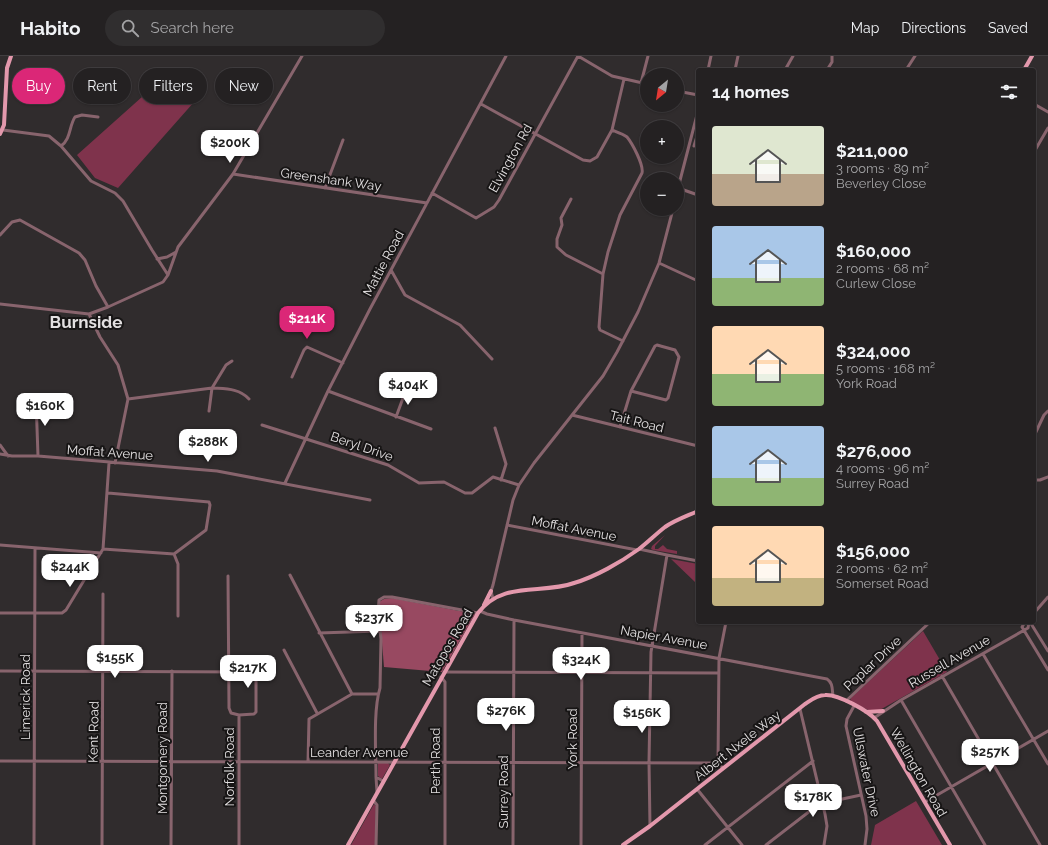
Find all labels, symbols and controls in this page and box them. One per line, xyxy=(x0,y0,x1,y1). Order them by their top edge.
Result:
search box xyxy=(105,10,385,46)
text: Habito xyxy=(20,17,81,39)
icon: search xyxy=(119,17,141,39)
text: Search here xyxy=(151,19,234,37)
text: Map xyxy=(851,20,879,36)
text: Directions xyxy=(901,20,966,36)
text: Saved xyxy=(988,20,1028,36)
chip: Buy xyxy=(12,68,65,104)
chip: Rent xyxy=(73,68,131,104)
chip: Filters xyxy=(139,68,207,104)
chip: New xyxy=(215,68,273,104)
north arrow xyxy=(640,68,684,112)
map controls xyxy=(640,68,684,216)
icon: filters xyxy=(998,81,1020,103)
text: 14 homes xyxy=(712,82,789,102)
button: + xyxy=(640,120,684,164)
street label: Elvington Rd xyxy=(485,121,535,195)
pin: $200K xyxy=(202,130,258,164)
text: $200K xyxy=(210,135,250,150)
text: $211,000 xyxy=(836,141,908,161)
icon: home xyxy=(744,142,792,190)
text: 3 rooms · 89 m² xyxy=(836,161,929,176)
street label: Greenshank Way xyxy=(280,165,382,194)
button: − xyxy=(640,172,684,216)
text: Beverley Close xyxy=(836,176,926,191)
street label: Mattie Road xyxy=(360,228,407,299)
text: $160,000 xyxy=(836,241,911,261)
icon: home xyxy=(744,242,792,290)
text: 2 rooms · 68 m² xyxy=(836,261,929,276)
text: Curlew Close xyxy=(836,276,916,291)
pin: $211K xyxy=(279,306,335,340)
text: $211K xyxy=(288,311,326,326)
district label: Burnside xyxy=(50,312,122,332)
text: $324,000 xyxy=(836,341,911,361)
icon: home xyxy=(744,342,792,390)
text: 5 rooms · 168 m² xyxy=(836,361,935,376)
pin: $404K xyxy=(380,372,436,406)
text: York Road xyxy=(836,376,897,391)
text: $404K xyxy=(388,377,428,392)
pin: $160K xyxy=(17,393,73,427)
text: $160K xyxy=(25,398,65,413)
street label: Tait Road xyxy=(608,408,666,435)
pin: $288K xyxy=(180,429,236,463)
street label: Beryl Drive xyxy=(328,429,396,464)
text: $288K xyxy=(188,434,228,449)
text: $276,000 xyxy=(836,441,911,461)
street label: Moffat Avenue xyxy=(66,442,154,463)
icon: home xyxy=(744,442,792,490)
text: 4 rooms · 96 m² xyxy=(836,461,929,476)
text: Surrey Road xyxy=(836,476,909,491)
street label: Moffat Avenue xyxy=(530,513,618,544)
text: $156,000 xyxy=(836,541,910,561)
icon: home xyxy=(744,542,792,590)
pin: $244K xyxy=(42,554,98,588)
text: $244K xyxy=(50,559,90,574)
text: 2 rooms · 62 m² xyxy=(836,561,928,576)
text: Somerset Road xyxy=(836,576,928,591)
pin: $237K xyxy=(346,605,402,639)
street label: Matopos Road xyxy=(419,606,476,689)
text: $237K xyxy=(355,610,393,625)
street label: Napier Avenue xyxy=(619,622,709,653)
street label: Russell Avenue xyxy=(906,632,993,691)
street label: Poplar Drive xyxy=(841,633,904,694)
pin: $155K xyxy=(87,645,143,679)
pin: $324K xyxy=(553,647,609,681)
text: $155K xyxy=(96,650,134,665)
text: $324K xyxy=(562,652,600,667)
street label: Limerick Road xyxy=(18,654,33,740)
pin: $217K xyxy=(220,655,276,689)
text: $217K xyxy=(229,660,267,675)
pin: $276K xyxy=(478,698,534,732)
pin: $156K xyxy=(614,700,670,734)
street label: Kent Road xyxy=(85,701,102,763)
street label: Montgomery Road xyxy=(155,702,170,814)
text: $276K xyxy=(486,703,526,718)
text: $156K xyxy=(623,705,661,720)
street label: Albert Nxele Way xyxy=(691,707,783,784)
street label: York Road xyxy=(565,709,580,769)
street label: Wellington Road xyxy=(887,725,950,819)
street label: Ullswater Drive xyxy=(850,726,883,818)
street label: Norfolk Road xyxy=(222,728,237,806)
street label: Perth Road xyxy=(428,728,443,794)
pin: $257K xyxy=(962,739,1018,773)
text: $257K xyxy=(971,744,1009,759)
street label: Leander Avenue xyxy=(310,745,408,760)
street label: Surrey Road xyxy=(496,755,511,829)
pin: $178K xyxy=(785,784,841,818)
text: $178K xyxy=(794,789,832,804)

